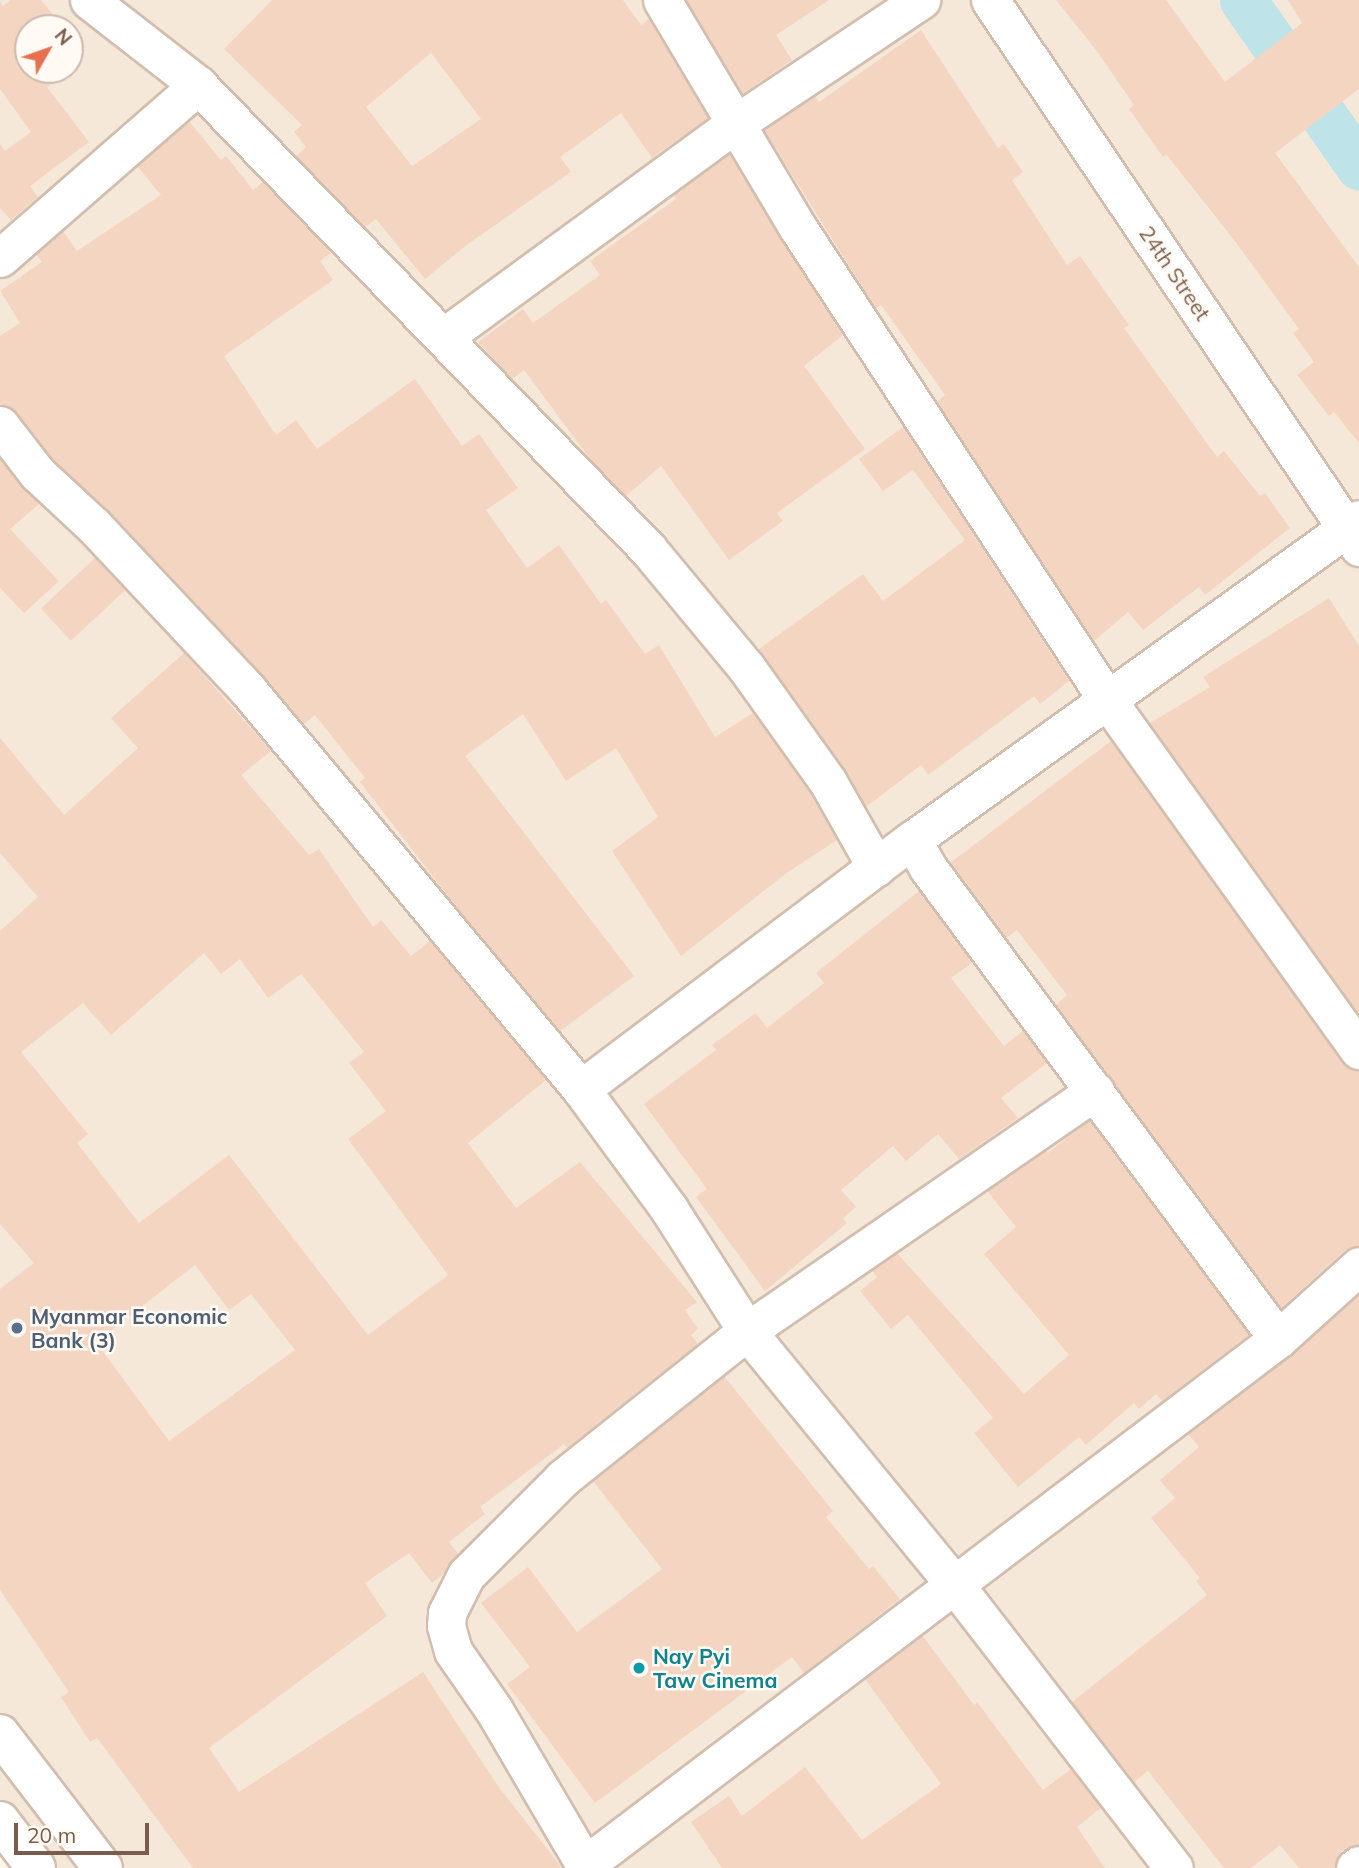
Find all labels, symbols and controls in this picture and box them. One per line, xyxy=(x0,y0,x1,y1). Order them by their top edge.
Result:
north arrow xyxy=(14,14,84,84)
text: N xyxy=(50,24,77,50)
street label: 24th Street xyxy=(1134,221,1216,325)
place label: Myanmar Economic Bank (3) xyxy=(31,1303,227,1353)
marker: Myanmar Economic Bank (3) xyxy=(9,1320,25,1336)
place label: Nay Pyi Taw Cinema xyxy=(653,1643,778,1693)
marker: Nay Pyi Taw Cinema xyxy=(631,1660,647,1676)
scale bar xyxy=(18,1808,152,1852)
text: 20 m xyxy=(27,1822,76,1848)

